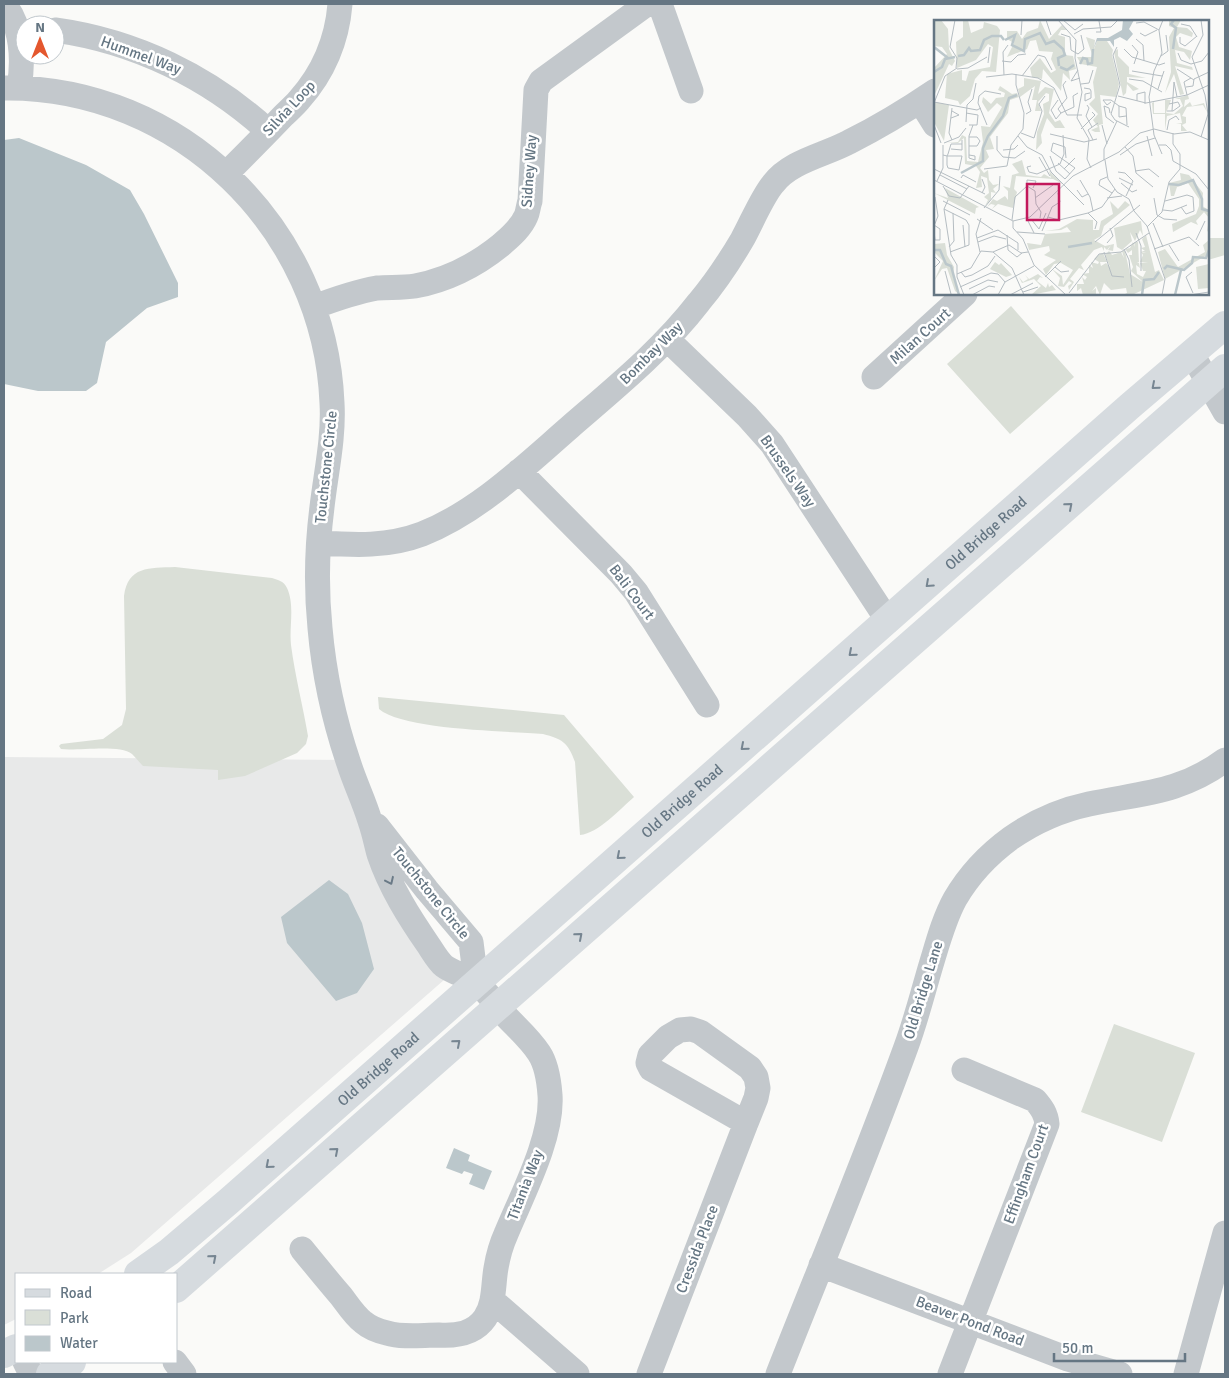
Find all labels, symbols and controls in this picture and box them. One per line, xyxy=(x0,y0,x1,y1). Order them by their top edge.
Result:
north arrow xyxy=(15,15,65,65)
text: N xyxy=(35,19,45,36)
inset map xyxy=(934,20,1209,295)
street label: Hummel Way xyxy=(98,32,184,78)
street label: Silvia Loop xyxy=(259,77,319,139)
street label: Sidney Way xyxy=(517,134,541,208)
street label: Milan Court xyxy=(886,304,954,368)
street label: Bombay Way xyxy=(616,318,686,388)
one-way arrow xyxy=(1151,380,1160,389)
street label: Touchstone Circle xyxy=(311,410,341,524)
street label: Brussels Way xyxy=(757,431,819,511)
street label: Old Bridge Road xyxy=(941,492,1030,574)
one-way arrow xyxy=(1064,503,1073,512)
street label: Bali Court xyxy=(605,561,659,623)
one-way arrow xyxy=(926,579,935,588)
one-way arrow xyxy=(848,647,857,656)
one-way arrow xyxy=(741,741,750,750)
street label: Old Bridge Road xyxy=(638,760,727,842)
street label: Touchstone Circle xyxy=(388,843,474,943)
one-way arrow xyxy=(617,850,626,859)
one-way arrow xyxy=(384,876,395,885)
one-way arrow xyxy=(574,933,583,942)
street label: Old Bridge Lane xyxy=(900,939,946,1041)
street label: Old Bridge Road xyxy=(334,1028,423,1110)
one-way arrow xyxy=(452,1040,461,1049)
street label: Effingham Court xyxy=(1000,1122,1052,1226)
one-way arrow xyxy=(330,1147,339,1156)
street label: Titania Way xyxy=(503,1147,547,1223)
one-way arrow xyxy=(266,1159,275,1168)
street label: Cressida Place xyxy=(672,1202,722,1296)
one-way arrow xyxy=(208,1255,217,1264)
legend xyxy=(15,1273,178,1363)
text: Road xyxy=(60,1284,92,1302)
street label: Beaver Pond Road xyxy=(913,1292,1027,1350)
text: Park xyxy=(60,1309,89,1327)
scale bar xyxy=(1054,1330,1185,1362)
text: Water xyxy=(60,1334,98,1352)
text: 50 m xyxy=(1062,1339,1093,1357)

